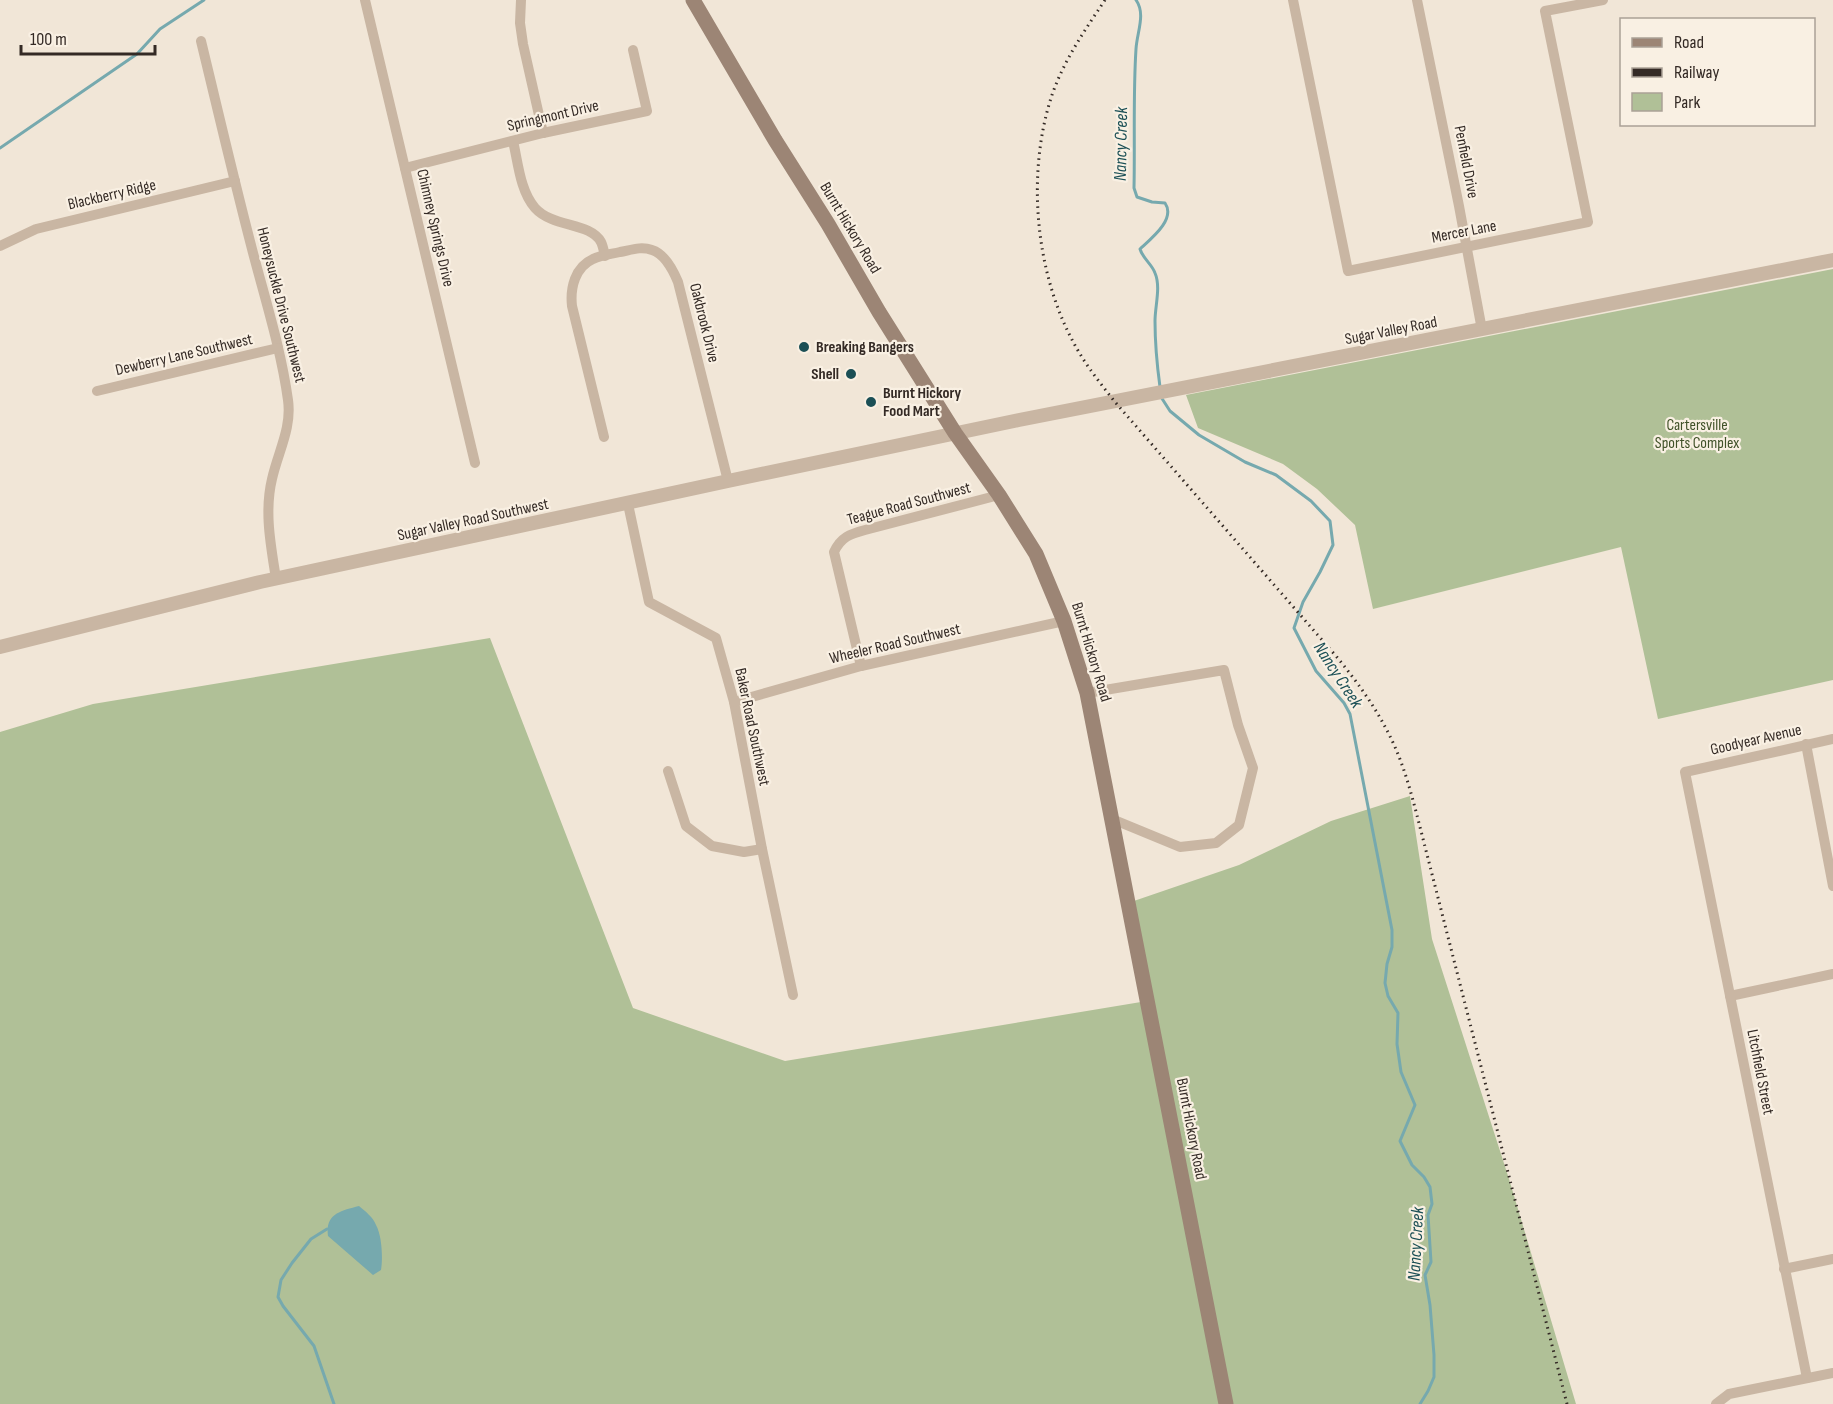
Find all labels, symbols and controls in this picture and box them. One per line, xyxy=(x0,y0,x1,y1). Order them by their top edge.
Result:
scale bar xyxy=(21,18,154,56)
legend xyxy=(1620,18,1815,126)
text: 100 m xyxy=(30,29,67,50)
text: Road xyxy=(1674,32,1704,53)
text: Railway xyxy=(1674,62,1719,83)
text: Park xyxy=(1674,92,1700,113)
street label: Springmont Drive xyxy=(505,96,601,136)
water label: Nancy Creek xyxy=(1110,105,1132,181)
street label: Penfield Drive xyxy=(1450,124,1482,200)
street label: Chimney Springs Drive xyxy=(412,167,458,289)
street label: Blackberry Ridge xyxy=(66,176,158,214)
street label: Burnt Hickory Road xyxy=(815,179,885,277)
street label: Mercer Lane xyxy=(1430,216,1498,248)
street label: Honeysuckle Drive Southwest xyxy=(253,225,310,385)
street label: Oakbrook Drive xyxy=(685,281,723,365)
street label: Sugar Valley Road xyxy=(1343,313,1439,349)
street label: Dewberry Lane Southwest xyxy=(114,330,255,380)
place label: Breaking Bangers xyxy=(816,338,914,357)
marker: Breaking Bangers xyxy=(797,340,811,354)
place label: Shell xyxy=(811,365,839,384)
marker: Shell xyxy=(844,367,858,381)
place label: Burnt Hickory Food Mart xyxy=(883,384,962,421)
marker: Burnt Hickory Food Mart xyxy=(864,395,878,409)
park label: Cartersville Sports Complex xyxy=(1655,416,1739,453)
street label: Teague Road Southwest xyxy=(845,478,973,530)
street label: Sugar Valley Road Southwest xyxy=(396,495,550,545)
street label: Burnt Hickory Road xyxy=(1067,600,1115,704)
street label: Wheeler Road Southwest xyxy=(828,620,962,668)
water label: Nancy Creek xyxy=(1309,638,1368,713)
street label: Baker Road Southwest xyxy=(730,666,774,788)
street label: Goodyear Avenue xyxy=(1709,720,1803,760)
street label: Litchfield Street xyxy=(1742,1028,1778,1116)
street label: Burnt Hickory Road xyxy=(1172,1077,1210,1181)
water label: Nancy Creek xyxy=(1404,1205,1428,1282)

